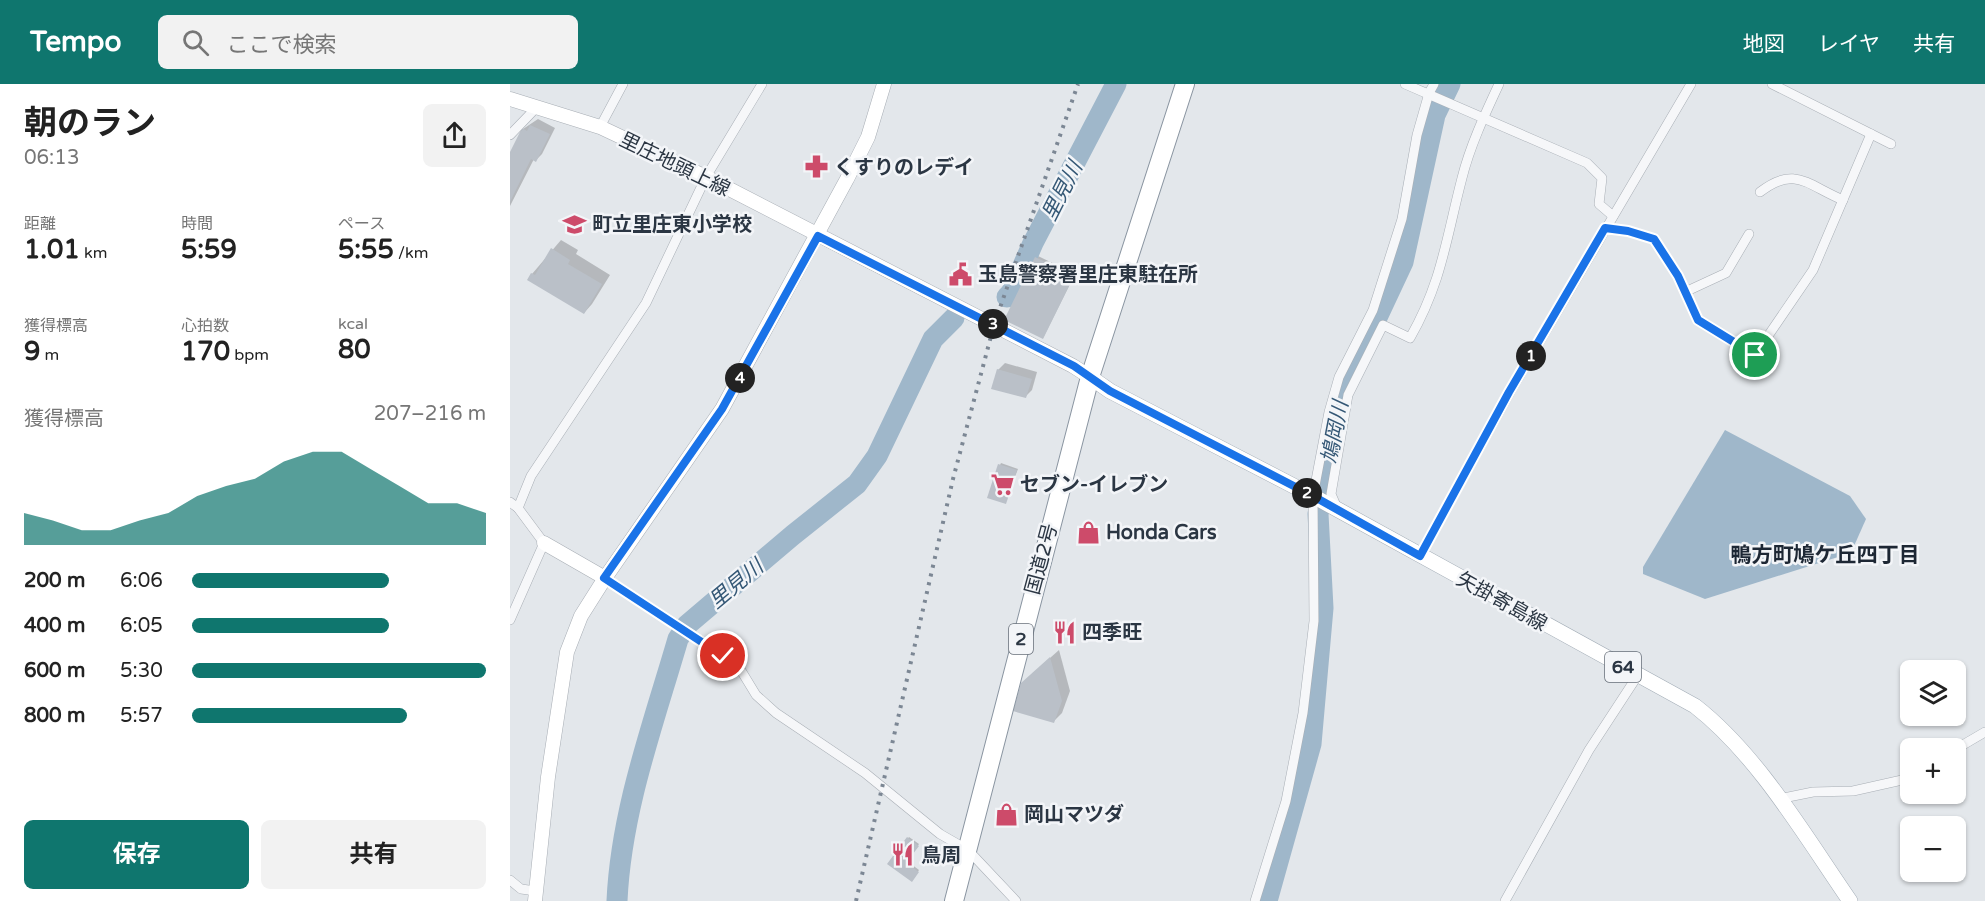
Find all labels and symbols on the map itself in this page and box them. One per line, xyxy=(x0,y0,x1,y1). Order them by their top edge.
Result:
street label: 里庄地頭上線 xyxy=(615,128,734,202)
pharmacy icon: くすりのレデイ xyxy=(803,154,829,180)
place label: くすりのレデイ xyxy=(834,156,974,180)
water label: 里見川 xyxy=(1037,156,1089,225)
school or university icon: 町立里庄東小学校 xyxy=(561,211,587,237)
place label: 町立里庄東小学校 xyxy=(592,213,752,237)
public building icon: 玉島警察署里庄東駐在所 xyxy=(947,261,973,287)
place label: 玉島警察署里庄東駐在所 xyxy=(978,263,1198,287)
pin: 3 xyxy=(978,309,1008,339)
pin xyxy=(1729,329,1780,380)
pin: 1 xyxy=(1516,341,1546,371)
pin: 4 xyxy=(725,363,755,393)
water label: 鳩岡川 xyxy=(1317,397,1354,465)
supermarket icon: セブン-イレブン xyxy=(989,471,1015,497)
place label: セブン-イレブン xyxy=(1020,473,1168,497)
pin: 2 xyxy=(1292,478,1322,508)
shop icon: Honda Cars xyxy=(1075,519,1101,545)
street label: 国道2号 xyxy=(1021,521,1063,597)
place label: Honda Cars xyxy=(1106,521,1217,545)
district label: 鴨方町鳩ケ丘四丁目 xyxy=(1731,543,1920,568)
water label: 里見川 xyxy=(704,553,770,614)
street label: 矢掛寄島線 xyxy=(1452,567,1551,637)
restaurant icon: 四季旺 xyxy=(1051,619,1077,645)
place label: 四季旺 xyxy=(1082,621,1142,645)
road number: 2 xyxy=(1009,624,1033,654)
pin xyxy=(697,630,748,681)
road number: 64 xyxy=(1605,652,1641,682)
shop icon: 岡山マツダ xyxy=(993,801,1019,827)
place label: 岡山マツダ xyxy=(1024,803,1124,827)
restaurant icon: 鳥周 xyxy=(890,842,916,868)
place label: 鳥周 xyxy=(921,844,961,868)

